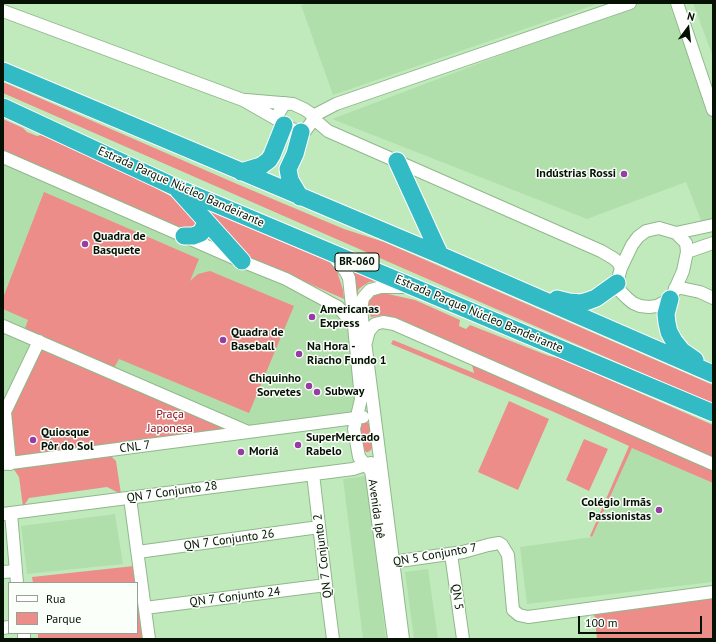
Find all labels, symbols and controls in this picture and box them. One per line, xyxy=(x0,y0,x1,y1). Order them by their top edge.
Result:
north arrow xyxy=(668,8,708,48)
text: N xyxy=(686,9,696,24)
street label: Estrada Parque Núcleo Bandeirante xyxy=(96,144,266,230)
place label: Indústrias Rossi xyxy=(536,167,616,181)
marker: Indústrias Rossi xyxy=(619,169,629,179)
place label: Quadra de Basquete xyxy=(93,230,146,258)
marker: Quadra de Basquete xyxy=(80,239,90,249)
road number: BR-060 xyxy=(335,253,379,271)
street label: Estrada Parque Núcleo Bandeirante xyxy=(393,272,565,356)
place label: Americanas Express xyxy=(320,303,379,331)
marker: Americanas Express xyxy=(307,312,317,322)
place label: Quadra de Baseball xyxy=(231,326,284,354)
marker: Quadra de Baseball xyxy=(218,335,228,345)
place label: Na Hora - Riacho Fundo 1 xyxy=(307,340,386,368)
marker: Na Hora - Riacho Fundo 1 xyxy=(294,349,304,359)
place label: Chiquinho Sorvetes xyxy=(249,372,301,400)
marker: Chiquinho Sorvetes xyxy=(304,381,314,391)
place label: Subway xyxy=(325,385,364,399)
marker: Subway xyxy=(312,387,322,397)
park label: Praça Japonesa xyxy=(147,408,193,436)
place label: Quiosque Pôr do Sol xyxy=(41,426,93,454)
place label: SuperMercado Rabelo xyxy=(306,431,380,459)
marker: Quiosque Pôr do Sol xyxy=(28,435,38,445)
street label: CNL 7 xyxy=(119,438,151,456)
marker: SuperMercado Rabelo xyxy=(293,440,303,450)
place label: Moriá xyxy=(249,445,278,459)
marker: Moriá xyxy=(236,447,246,457)
street label: QN 7 Conjunto 28 xyxy=(126,478,218,506)
street label: Avenida Ipê xyxy=(365,478,387,540)
place label: Colégio Irmãs Passionistas xyxy=(581,496,651,524)
marker: Colégio Irmãs Passionistas xyxy=(654,505,664,515)
street label: QN 7 Conjunto 2 xyxy=(311,513,335,599)
street label: QN 7 Conjunto 26 xyxy=(183,526,275,554)
street label: QN 5 Conjunto 7 xyxy=(392,541,478,569)
legend xyxy=(8,582,138,634)
street label: QN 5 xyxy=(448,583,466,611)
street label: QN 7 Conjunto 24 xyxy=(189,584,281,610)
text: Rua xyxy=(46,591,65,606)
scale bar xyxy=(580,608,704,634)
text: Parque xyxy=(46,611,81,626)
text: 100 m xyxy=(585,615,618,630)

